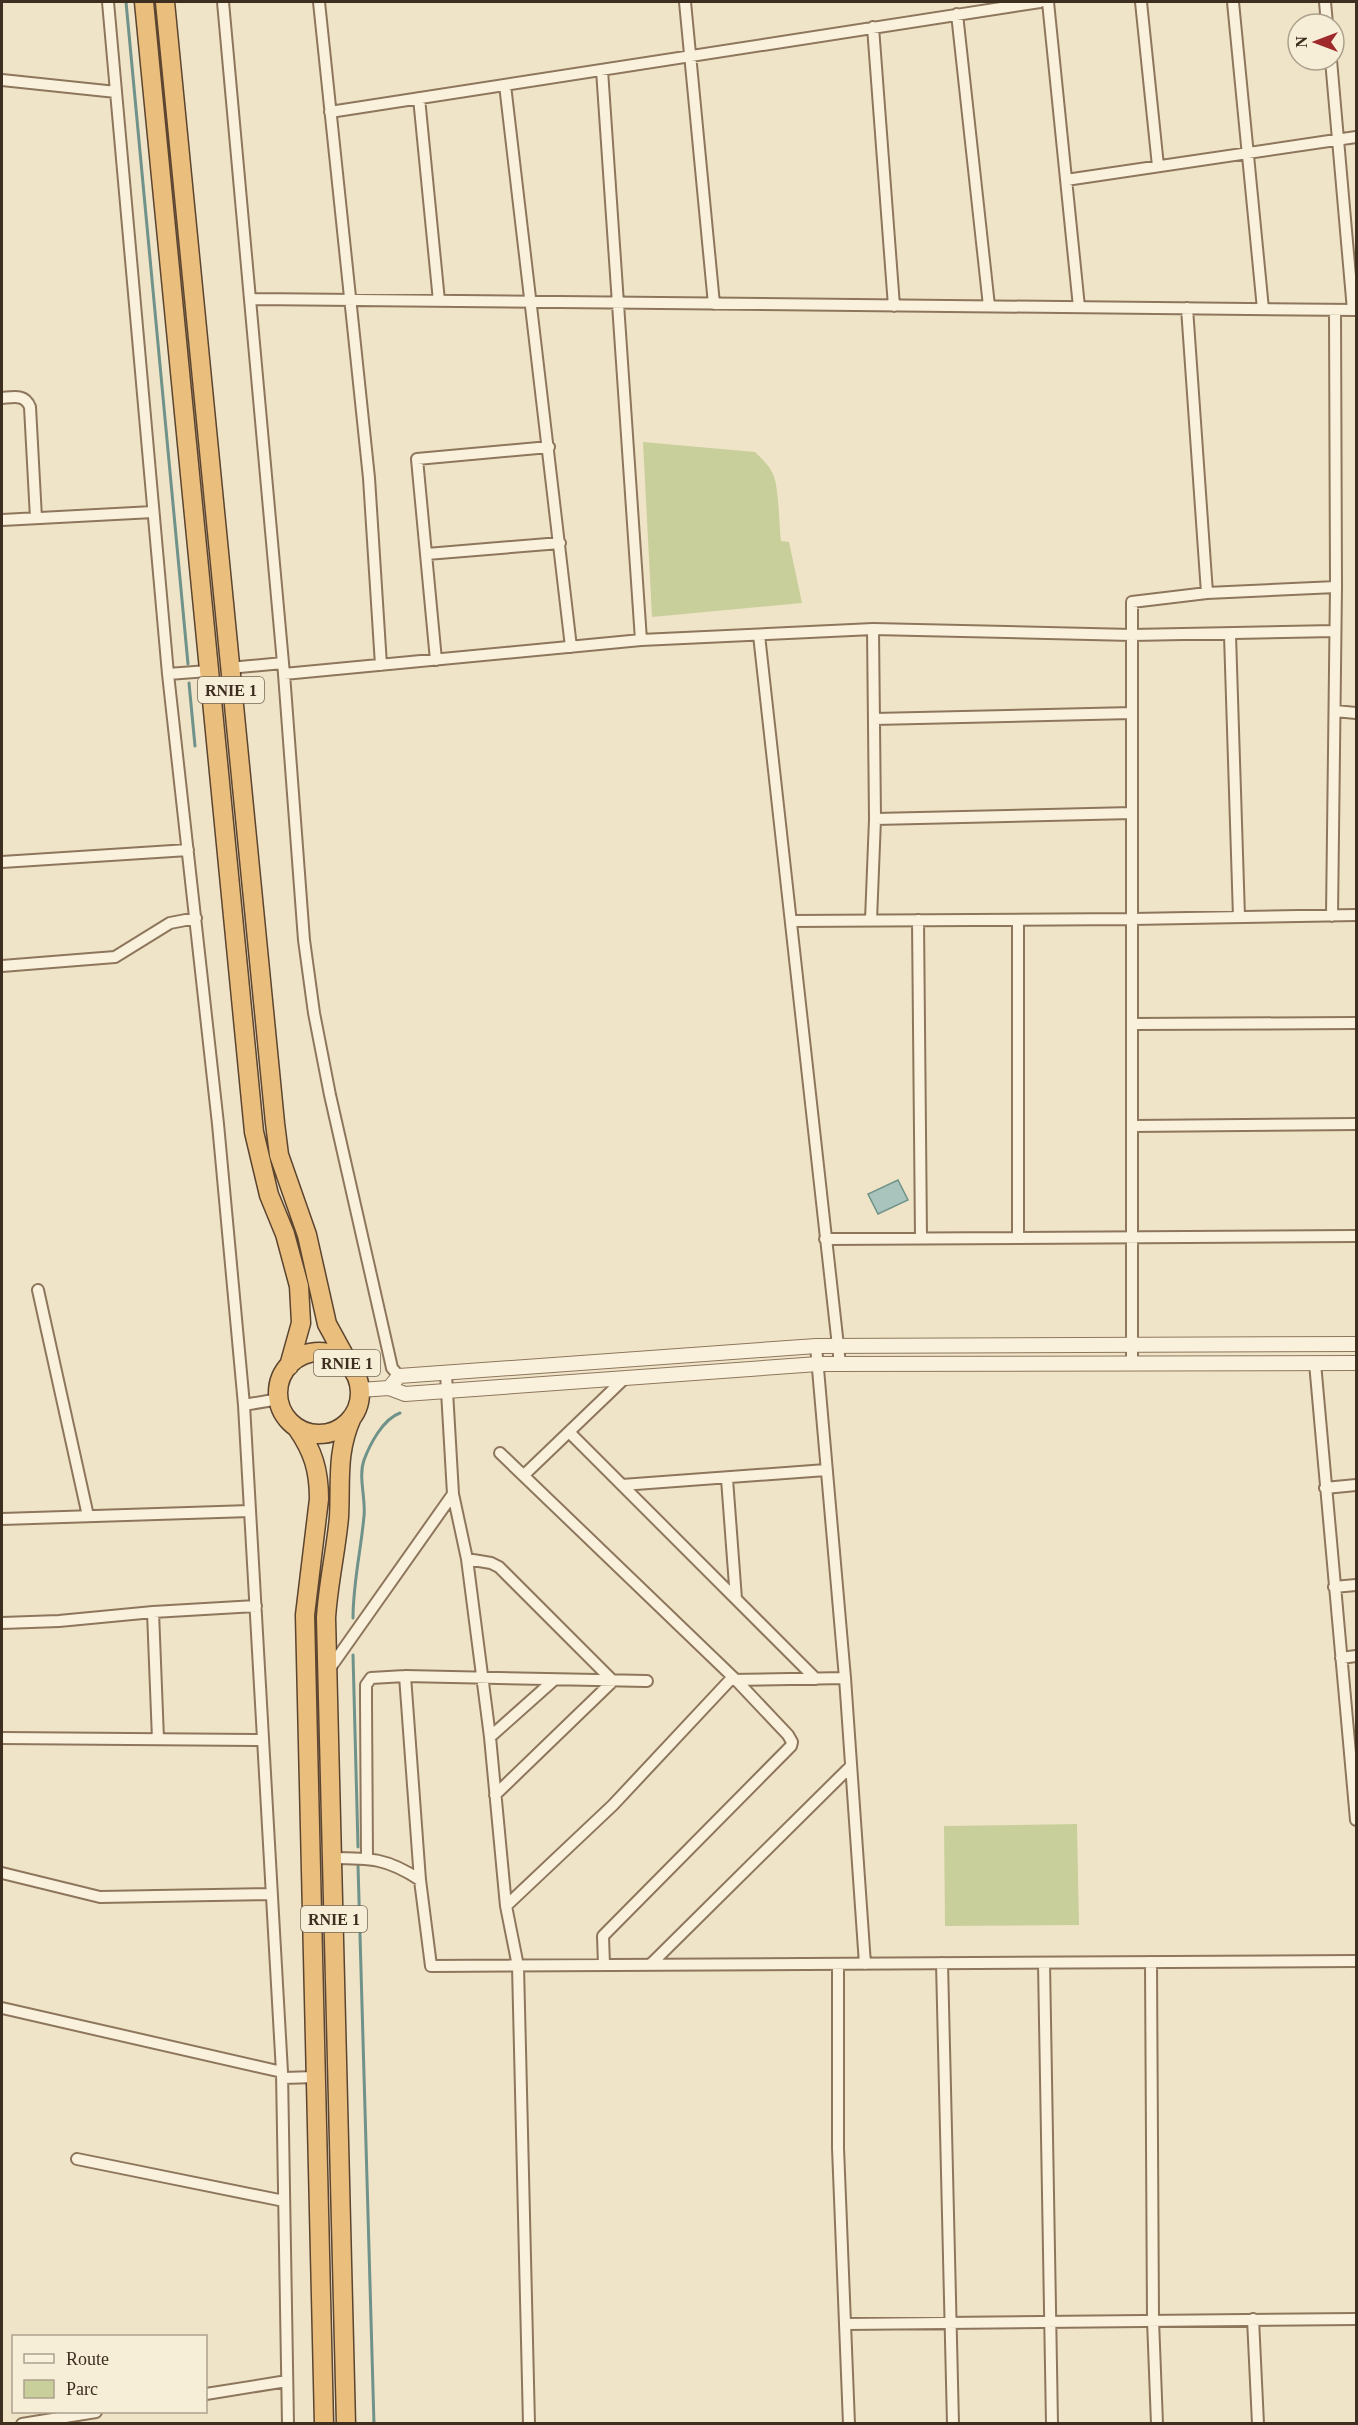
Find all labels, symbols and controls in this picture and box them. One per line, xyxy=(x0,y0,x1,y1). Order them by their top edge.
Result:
north arrow xyxy=(1286,12,1346,72)
text: N xyxy=(1293,36,1310,48)
road number: RNIE 1 xyxy=(198,677,264,703)
road number: RNIE 1 xyxy=(314,1350,380,1376)
road number: RNIE 1 xyxy=(301,1906,367,1932)
legend xyxy=(12,2335,207,2413)
text: Route xyxy=(66,2349,109,2369)
text: Parc xyxy=(66,2379,98,2399)

